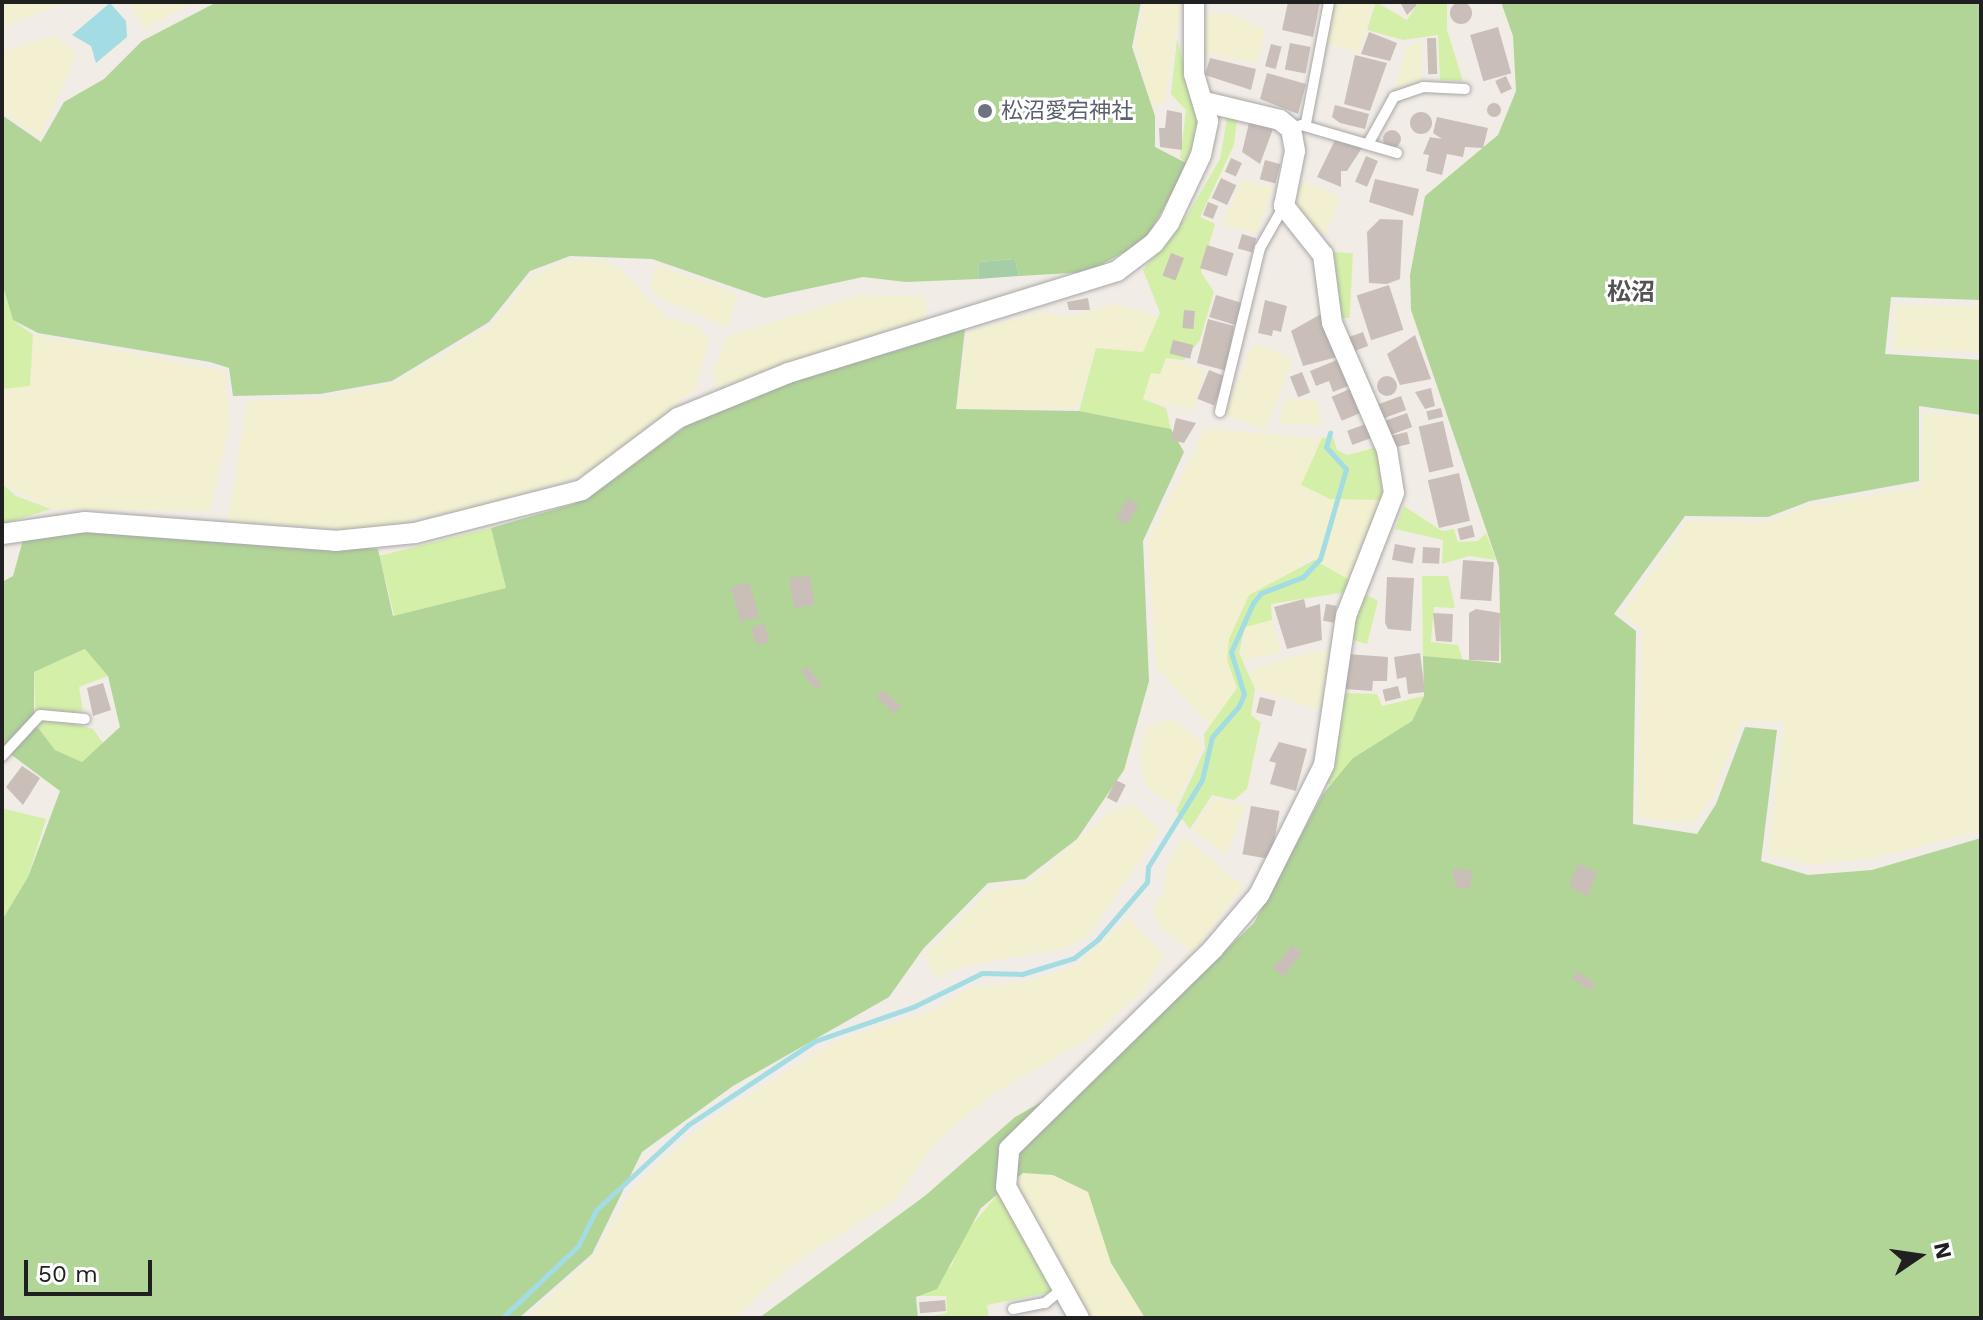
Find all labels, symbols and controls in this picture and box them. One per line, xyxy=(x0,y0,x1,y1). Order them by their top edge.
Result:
place label: 松沼愛宕神社 xyxy=(1001,98,1133,124)
marker: 松沼愛宕神社 xyxy=(976,102,994,120)
district label: 松沼 xyxy=(1607,279,1655,307)
north arrow xyxy=(1879,1216,1959,1296)
text: N xyxy=(1929,1240,1957,1261)
scale bar xyxy=(28,1244,156,1294)
text: 50 m xyxy=(38,1260,98,1288)

